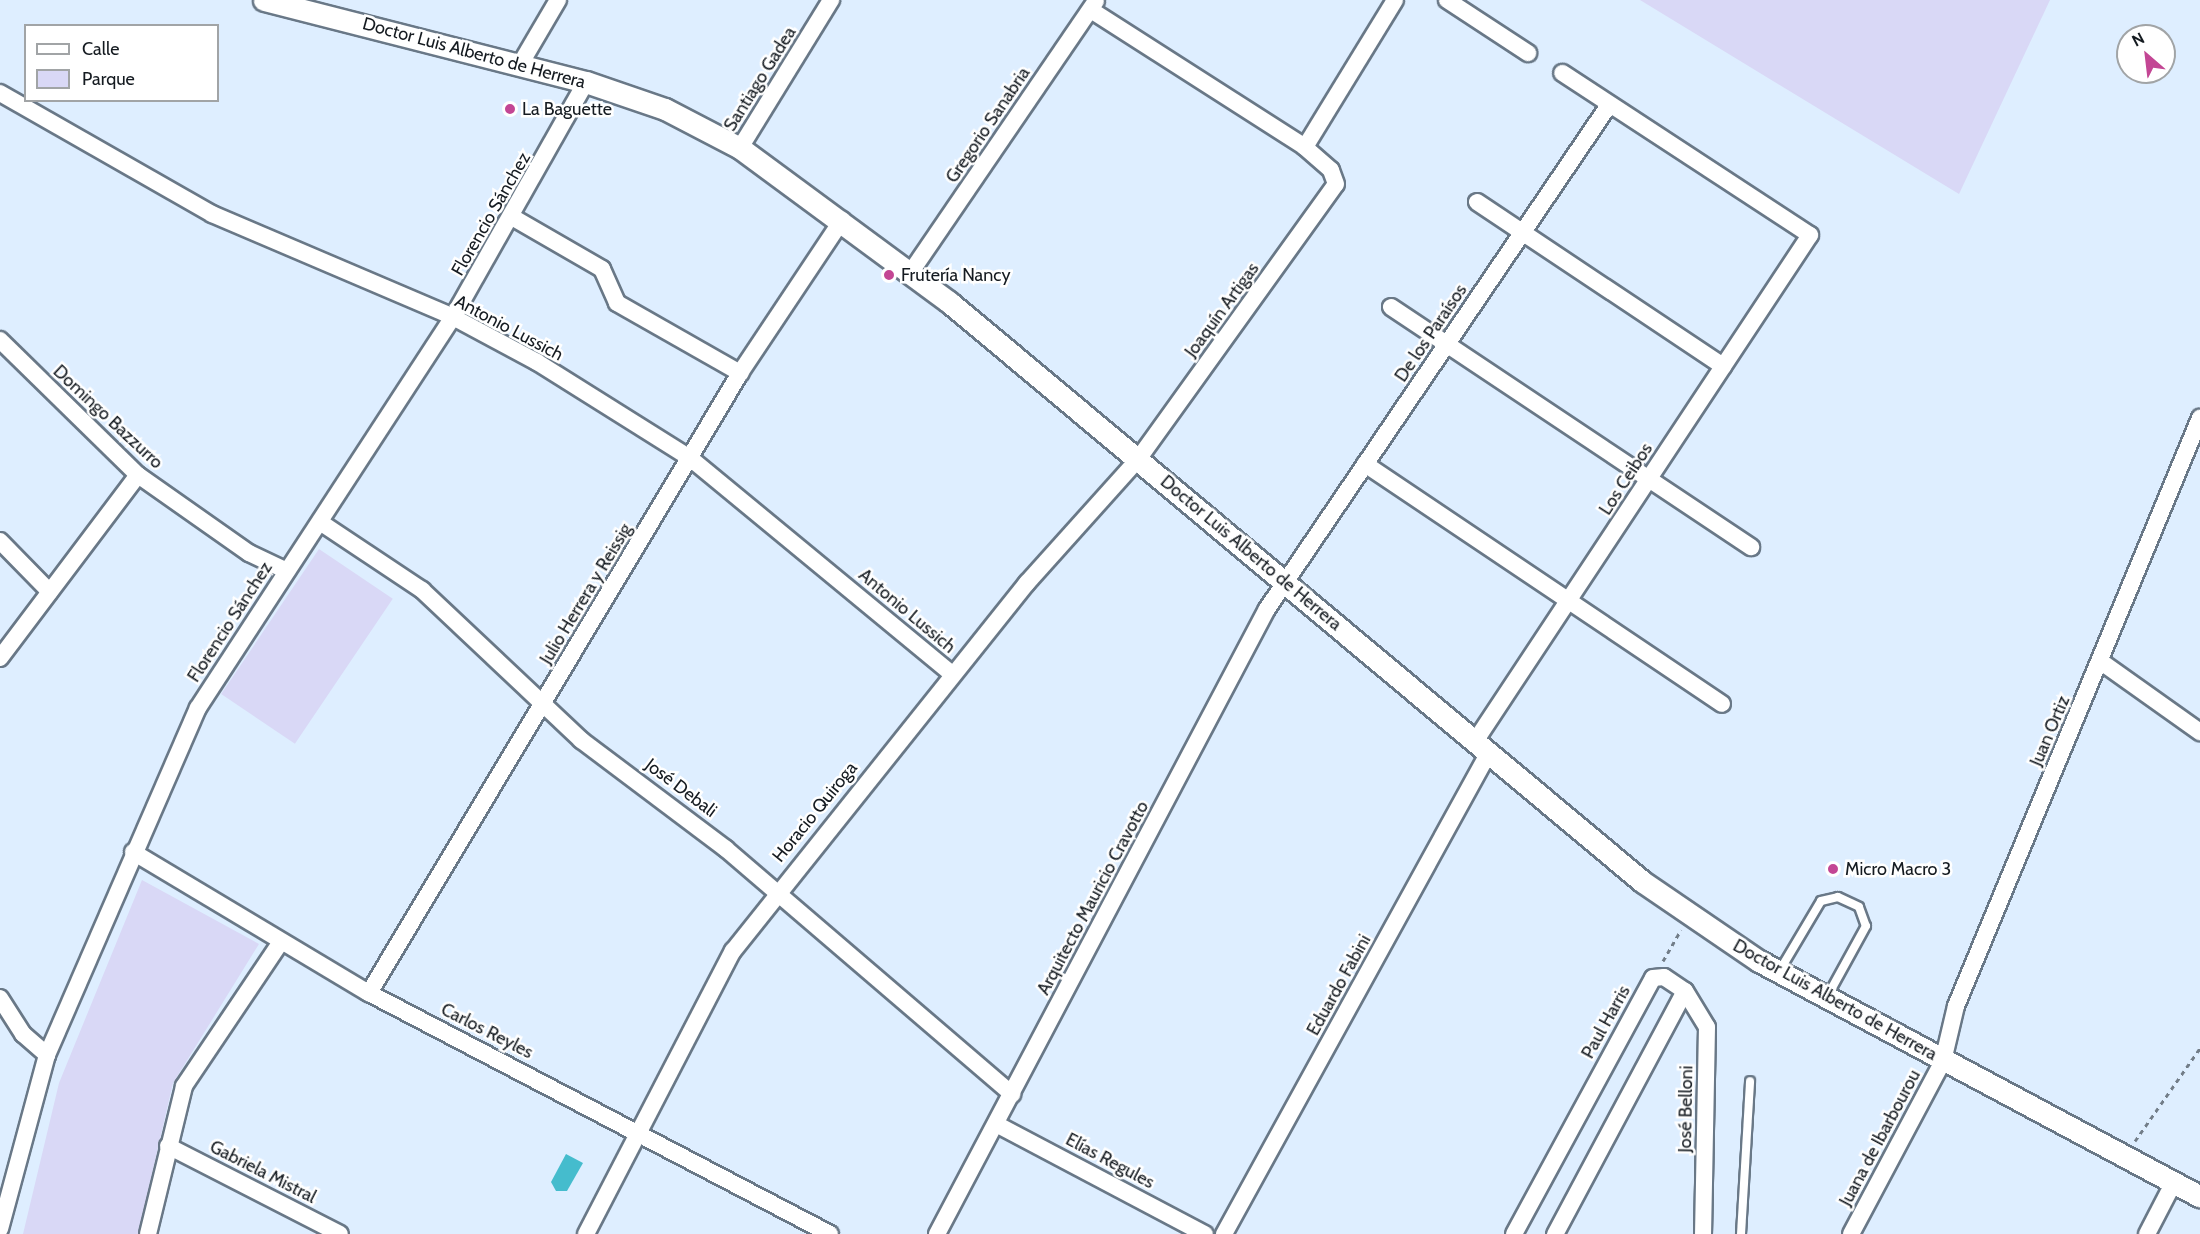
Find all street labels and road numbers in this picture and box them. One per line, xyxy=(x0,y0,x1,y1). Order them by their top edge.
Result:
street label: Doctor Luis Alberto de Herrera xyxy=(360,13,588,93)
street label: Santiago Gadea xyxy=(719,23,801,135)
street label: Gregorio Sanabria xyxy=(941,63,1035,187)
street label: Florencio Sánchez xyxy=(447,148,535,280)
street label: Joaquín Artigas xyxy=(1180,258,1264,362)
street label: De los Paraísos xyxy=(1390,280,1472,386)
street label: Antonio Lussich xyxy=(451,290,567,366)
street label: Domingo Bazzurro xyxy=(49,361,167,473)
street label: Los Ceibos xyxy=(1595,439,1657,519)
street label: Doctor Luis Alberto de Herrera xyxy=(1156,471,1346,635)
street label: Julio Herrera y Reissig xyxy=(535,520,637,668)
street label: Florencio Sánchez xyxy=(183,558,277,686)
street label: Antonio Lussich xyxy=(854,564,960,658)
street label: Juan Ortiz xyxy=(2026,693,2074,769)
street label: José Debali xyxy=(641,754,721,822)
street label: Horacio Quiroga xyxy=(768,758,862,866)
street label: Arquitecto Mauricio Cravotto xyxy=(1033,797,1153,999)
street label: Eduardo Fabini xyxy=(1302,931,1376,1039)
street label: Doctor Luis Alberto de Herrera xyxy=(1729,935,1941,1065)
street label: Paul Harris xyxy=(1577,982,1635,1062)
street label: Carlos Reyles xyxy=(437,999,537,1063)
street label: José Belloni xyxy=(1674,1065,1698,1153)
street label: Juana de Ibarbourou xyxy=(1835,1066,1925,1210)
street label: Elías Regules xyxy=(1062,1129,1158,1193)
street label: Gabriela Mistral xyxy=(206,1136,320,1208)

